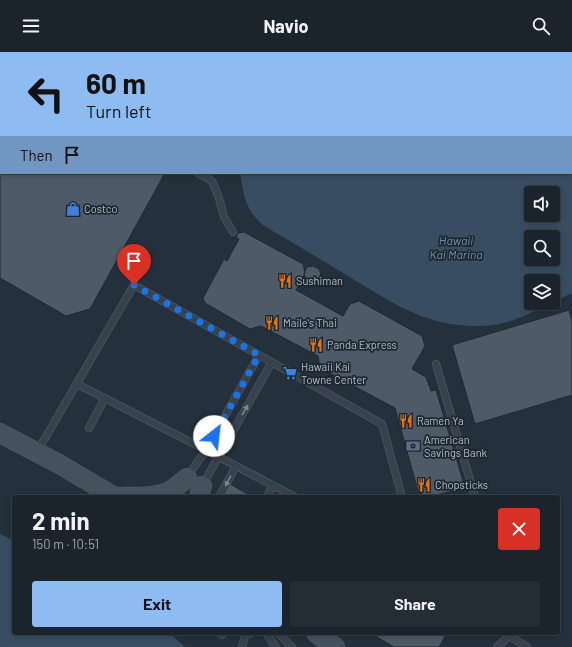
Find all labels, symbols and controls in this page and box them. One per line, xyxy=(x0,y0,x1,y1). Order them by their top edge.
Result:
icon: menu xyxy=(20,15,42,37)
text: Navio xyxy=(263,15,309,37)
icon: search xyxy=(530,15,552,37)
text: 60 m xyxy=(86,66,146,100)
icon: left xyxy=(20,68,72,120)
text: Turn left xyxy=(86,100,152,122)
icon: arrive xyxy=(61,144,83,166)
text: Then xyxy=(20,146,53,164)
map controls xyxy=(524,186,560,310)
button: sound xyxy=(524,186,560,222)
shop icon: Costco xyxy=(65,201,81,217)
place label: Costco xyxy=(84,202,117,215)
button: search xyxy=(524,230,560,266)
water label: Hawaii Kai Marina xyxy=(429,233,483,261)
pin xyxy=(117,244,151,285)
icon: arrive xyxy=(123,250,145,272)
restaurant icon: Sushiman xyxy=(277,273,293,289)
place label: Sushiman xyxy=(296,274,343,287)
button: layers xyxy=(524,274,560,310)
restaurant icon: Maile's Thai xyxy=(264,315,280,331)
place label: Maile's Thai xyxy=(283,316,337,329)
restaurant icon: Panda Express xyxy=(308,337,324,353)
place label: Panda Express xyxy=(327,338,397,351)
place label: Hawaii Kai Towne Center xyxy=(301,360,366,386)
supermarket icon: Hawaii Kai Towne Center xyxy=(282,365,298,381)
one-way arrow xyxy=(242,405,249,416)
restaurant icon: Ramen Ya xyxy=(398,413,414,429)
place label: Ramen Ya xyxy=(417,414,464,427)
position arrow xyxy=(193,415,235,457)
place label: American Savings Bank xyxy=(424,433,488,459)
bank icon: American Savings Bank xyxy=(405,438,421,454)
one-way arrow xyxy=(224,475,231,487)
restaurant icon: Chopsticks xyxy=(416,477,432,493)
place label: Chopsticks xyxy=(435,478,488,491)
text: 2 min xyxy=(32,506,90,535)
button: close xyxy=(498,508,540,550)
text: 150 m · 10:51 xyxy=(32,536,99,552)
button: Exit xyxy=(32,581,282,627)
button: Share xyxy=(290,581,540,627)

